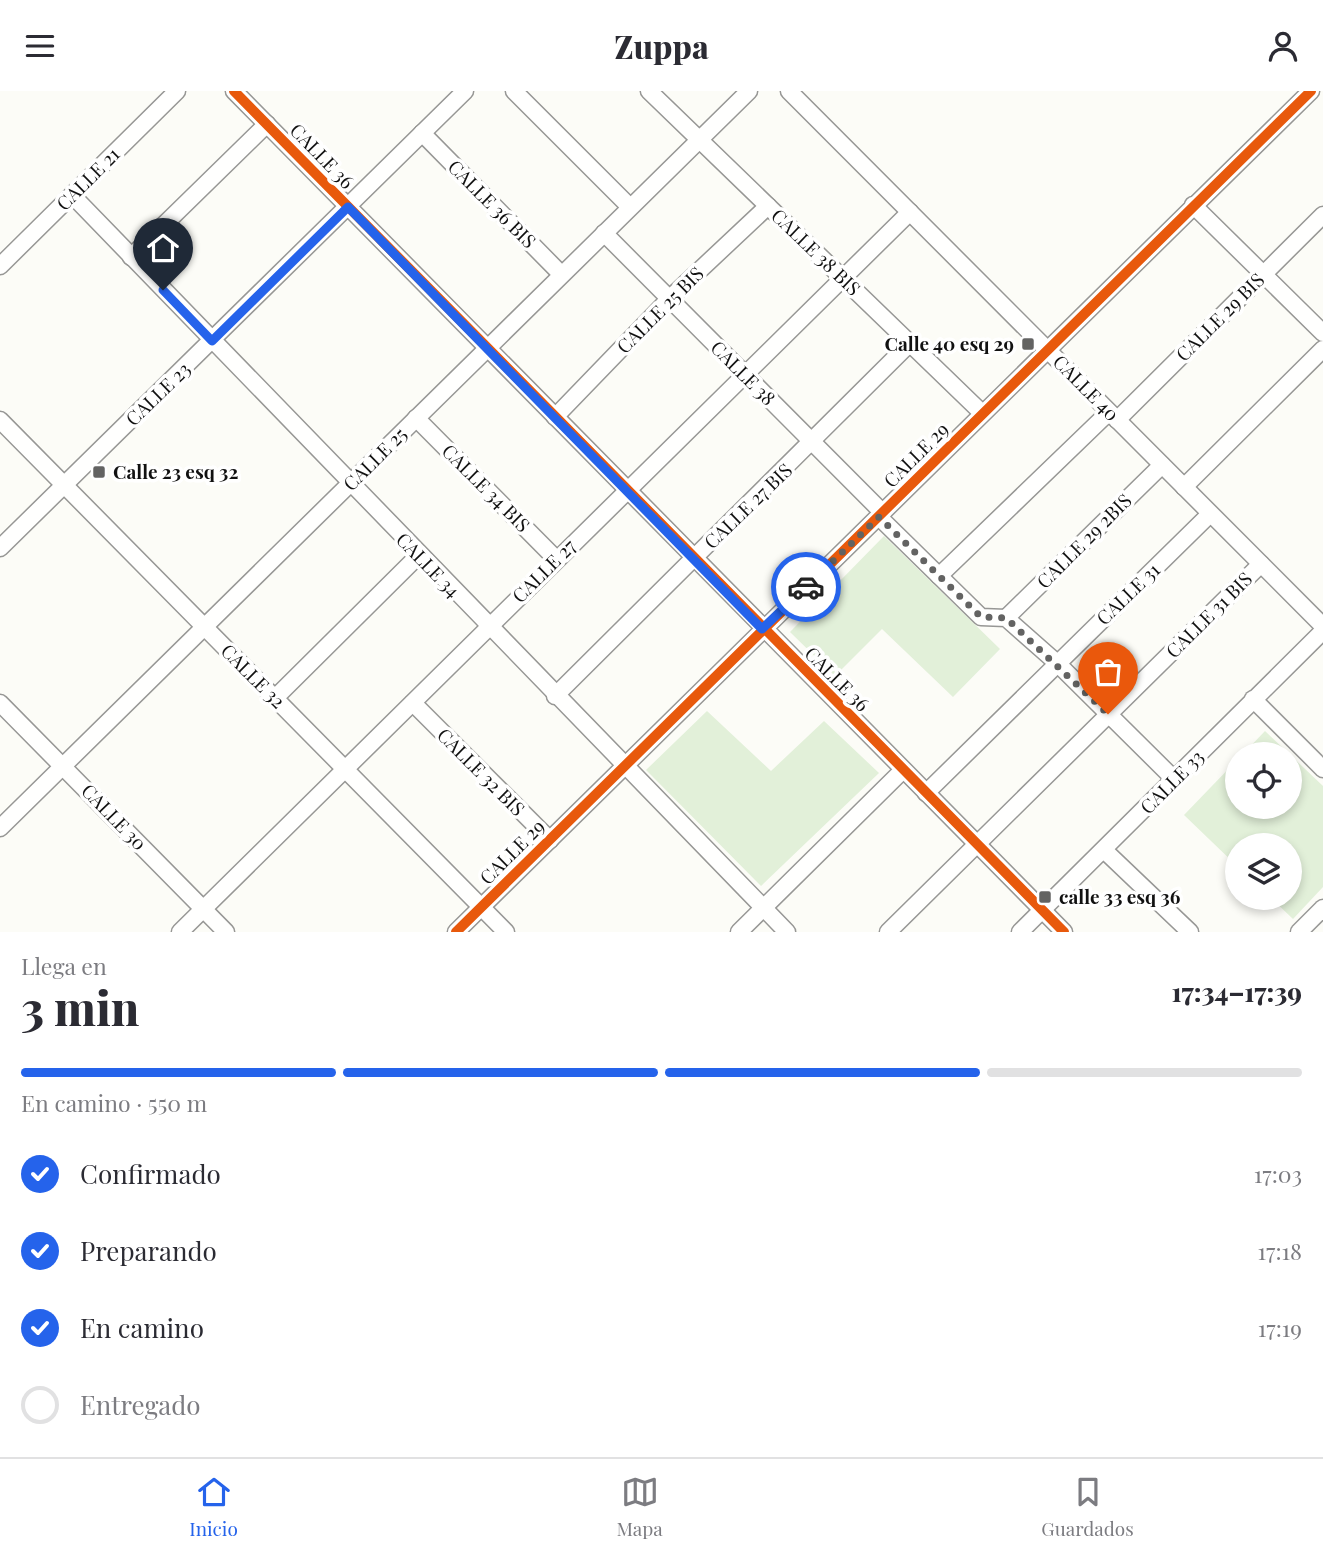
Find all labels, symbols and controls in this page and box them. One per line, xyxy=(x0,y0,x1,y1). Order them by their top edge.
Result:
text: Zuppa xyxy=(614,24,709,67)
icon: menu xyxy=(21,27,59,65)
icon: person xyxy=(1264,27,1302,65)
street label: CALLE 36 xyxy=(285,117,361,194)
street label: CALLE 21 xyxy=(50,141,125,216)
street label: CALLE 36 BIS xyxy=(443,153,543,253)
street label: CALLE 38 BIS xyxy=(766,202,867,301)
pin xyxy=(133,218,193,290)
icon: home xyxy=(144,229,182,267)
street label: CALLE 25 BIS xyxy=(610,260,708,358)
street label: CALLE 29 BIS xyxy=(1169,266,1269,366)
place label: Calle 40 esq 29 xyxy=(885,330,1014,356)
street label: CALLE 38 xyxy=(706,334,782,410)
marker: Calle 40 esq 29 xyxy=(1020,336,1036,352)
street label: CALLE 40 xyxy=(1048,349,1125,426)
street label: CALLE 23 xyxy=(119,356,195,431)
street label: CALLE 29 xyxy=(877,416,954,493)
street label: CALLE 25 xyxy=(337,421,412,496)
street label: CALLE 34 BIS xyxy=(437,438,536,537)
street label: CALLE 27 BIS xyxy=(698,457,797,554)
place label: Calle 23 esq 32 xyxy=(113,458,238,484)
marker: Calle 23 esq 32 xyxy=(91,464,107,480)
street label: CALLE 29 2BIS xyxy=(1030,487,1136,593)
street label: CALLE 34 xyxy=(391,526,466,603)
street label: CALLE 27 xyxy=(506,533,581,608)
courier xyxy=(771,552,841,622)
street label: CALLE 31 xyxy=(1090,557,1165,630)
street label: CALLE 31 BIS xyxy=(1159,565,1257,663)
icon: car xyxy=(787,568,825,606)
street label: CALLE 32 xyxy=(216,637,292,713)
street label: CALLE 36 xyxy=(800,640,876,716)
pin xyxy=(1078,642,1138,714)
icon: bag xyxy=(1089,653,1127,691)
street label: CALLE 32 BIS xyxy=(432,722,531,821)
map controls xyxy=(1225,742,1302,910)
button: locate xyxy=(1225,742,1302,819)
street label: CALLE 33 xyxy=(1134,744,1209,819)
street label: CALLE 30 xyxy=(76,777,153,855)
street label: CALLE 29 xyxy=(473,813,550,890)
button: layers xyxy=(1225,833,1302,910)
place label: calle 33 esq 36 xyxy=(1059,883,1181,909)
marker: calle 33 esq 36 xyxy=(1037,889,1053,905)
text: Llega en xyxy=(21,950,107,981)
text: 17:34–17:39 xyxy=(1171,974,1302,1009)
text: 3 min xyxy=(21,976,139,1038)
text: En camino · 550 m xyxy=(21,1087,207,1118)
icon: check xyxy=(21,1155,59,1193)
text: Confirmado xyxy=(80,1156,221,1191)
text: 17:03 xyxy=(1254,1158,1302,1189)
icon: check xyxy=(21,1232,59,1270)
text: Preparando xyxy=(80,1233,217,1268)
text: 17:18 xyxy=(1258,1235,1302,1266)
icon: check xyxy=(21,1309,59,1347)
text: En camino xyxy=(80,1310,204,1345)
text: 17:19 xyxy=(1258,1312,1302,1343)
text: Entregado xyxy=(80,1387,201,1422)
tab: Inicio xyxy=(189,1473,238,1541)
tab: Mapa xyxy=(616,1473,663,1541)
tab: Guardados xyxy=(1041,1473,1134,1541)

